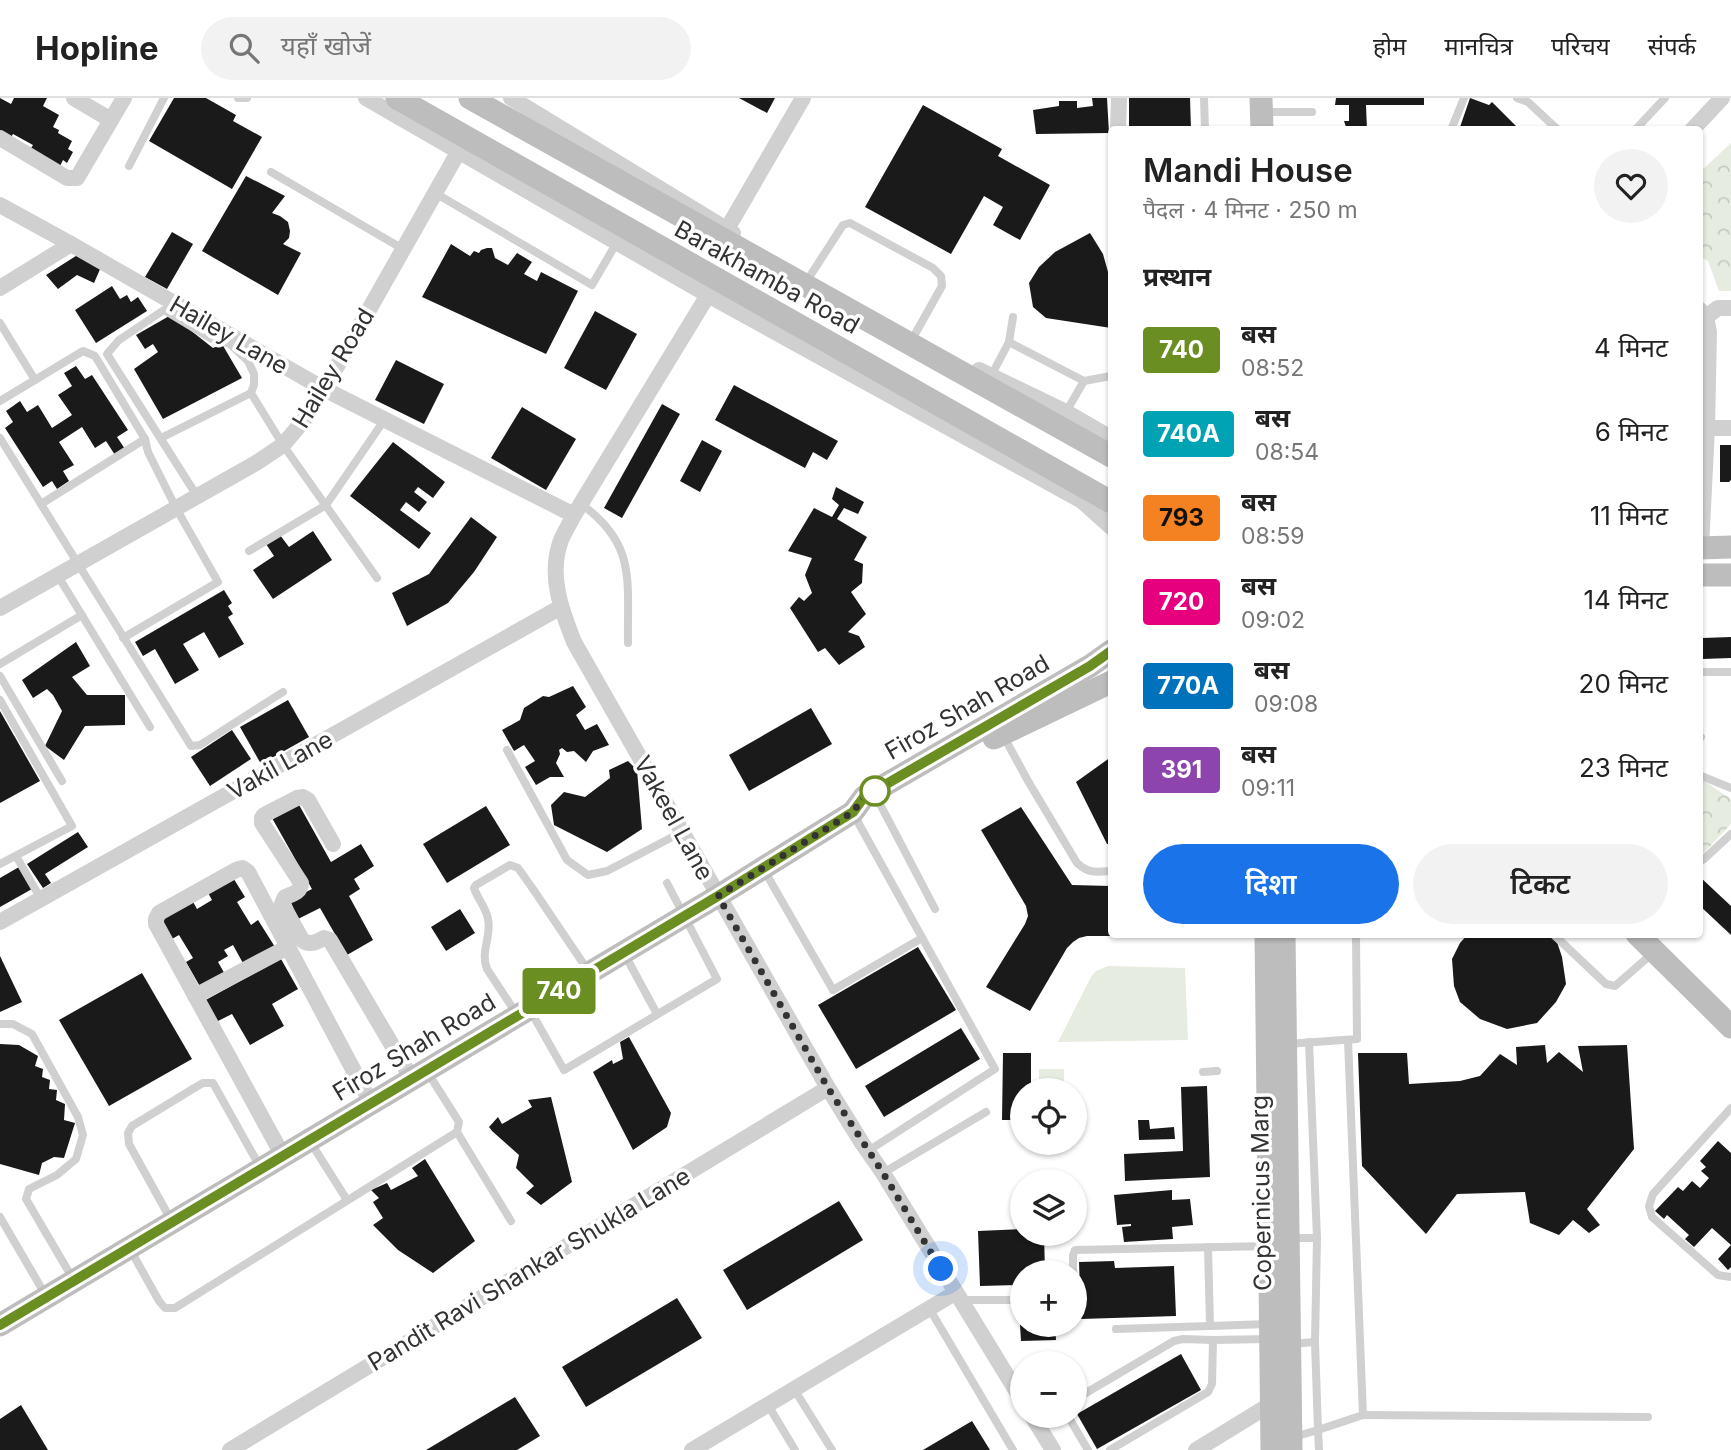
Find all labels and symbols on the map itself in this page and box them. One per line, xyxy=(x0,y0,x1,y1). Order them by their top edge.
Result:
street label: Barakhamba Road xyxy=(670,214,864,340)
street label: Hailey Lane xyxy=(165,289,293,381)
street label: Hailey Road xyxy=(286,303,380,433)
street label: Firoz Shah Road xyxy=(880,648,1054,766)
street label: Vakil Lane xyxy=(222,724,338,806)
street label: Vakeel Lane xyxy=(628,751,720,885)
unlabelled marker xyxy=(860,776,890,806)
line badge: 740 xyxy=(519,968,599,1014)
street label: Firoz Shah Road xyxy=(327,987,501,1107)
street label: Copernicus Marg xyxy=(1245,1095,1277,1291)
street label: Pandit Ravi Shankar Shukla Lane xyxy=(363,1161,695,1377)
your location xyxy=(923,1251,958,1286)

